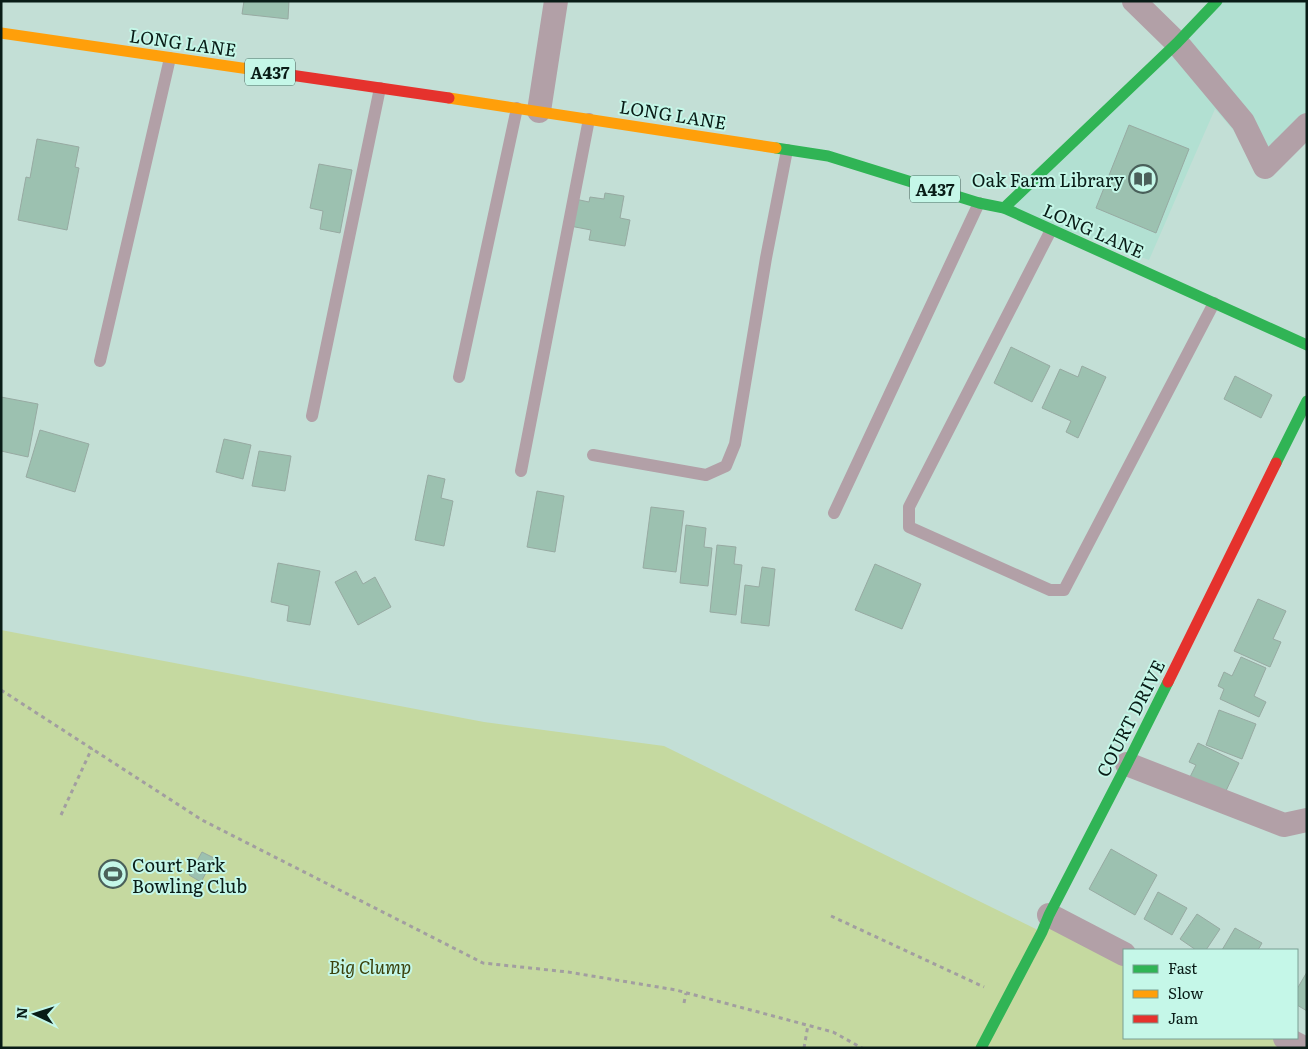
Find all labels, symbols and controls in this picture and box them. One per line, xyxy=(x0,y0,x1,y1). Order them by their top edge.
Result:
street label: LONG LANE xyxy=(128,21,238,63)
road number: A437 xyxy=(245,58,295,86)
street label: LONG LANE xyxy=(618,92,728,136)
library icon: Oak Farm Library xyxy=(1128,164,1158,194)
place label: Oak Farm Library xyxy=(972,166,1125,193)
road number: A437 xyxy=(910,175,960,202)
street label: LONG LANE xyxy=(1039,196,1149,264)
street label: COURT DRIVE xyxy=(1089,655,1171,781)
place label: Court Park Bowling Club xyxy=(132,851,247,899)
sports icon: Court Park Bowling Club xyxy=(98,859,128,889)
legend xyxy=(1123,949,1298,1039)
park label: Big Clump xyxy=(329,953,411,980)
text: Fast xyxy=(1168,956,1197,979)
text: Slow xyxy=(1168,981,1203,1004)
north arrow xyxy=(10,989,60,1039)
text: N xyxy=(11,1006,31,1020)
text: Jam xyxy=(1168,1006,1199,1029)

